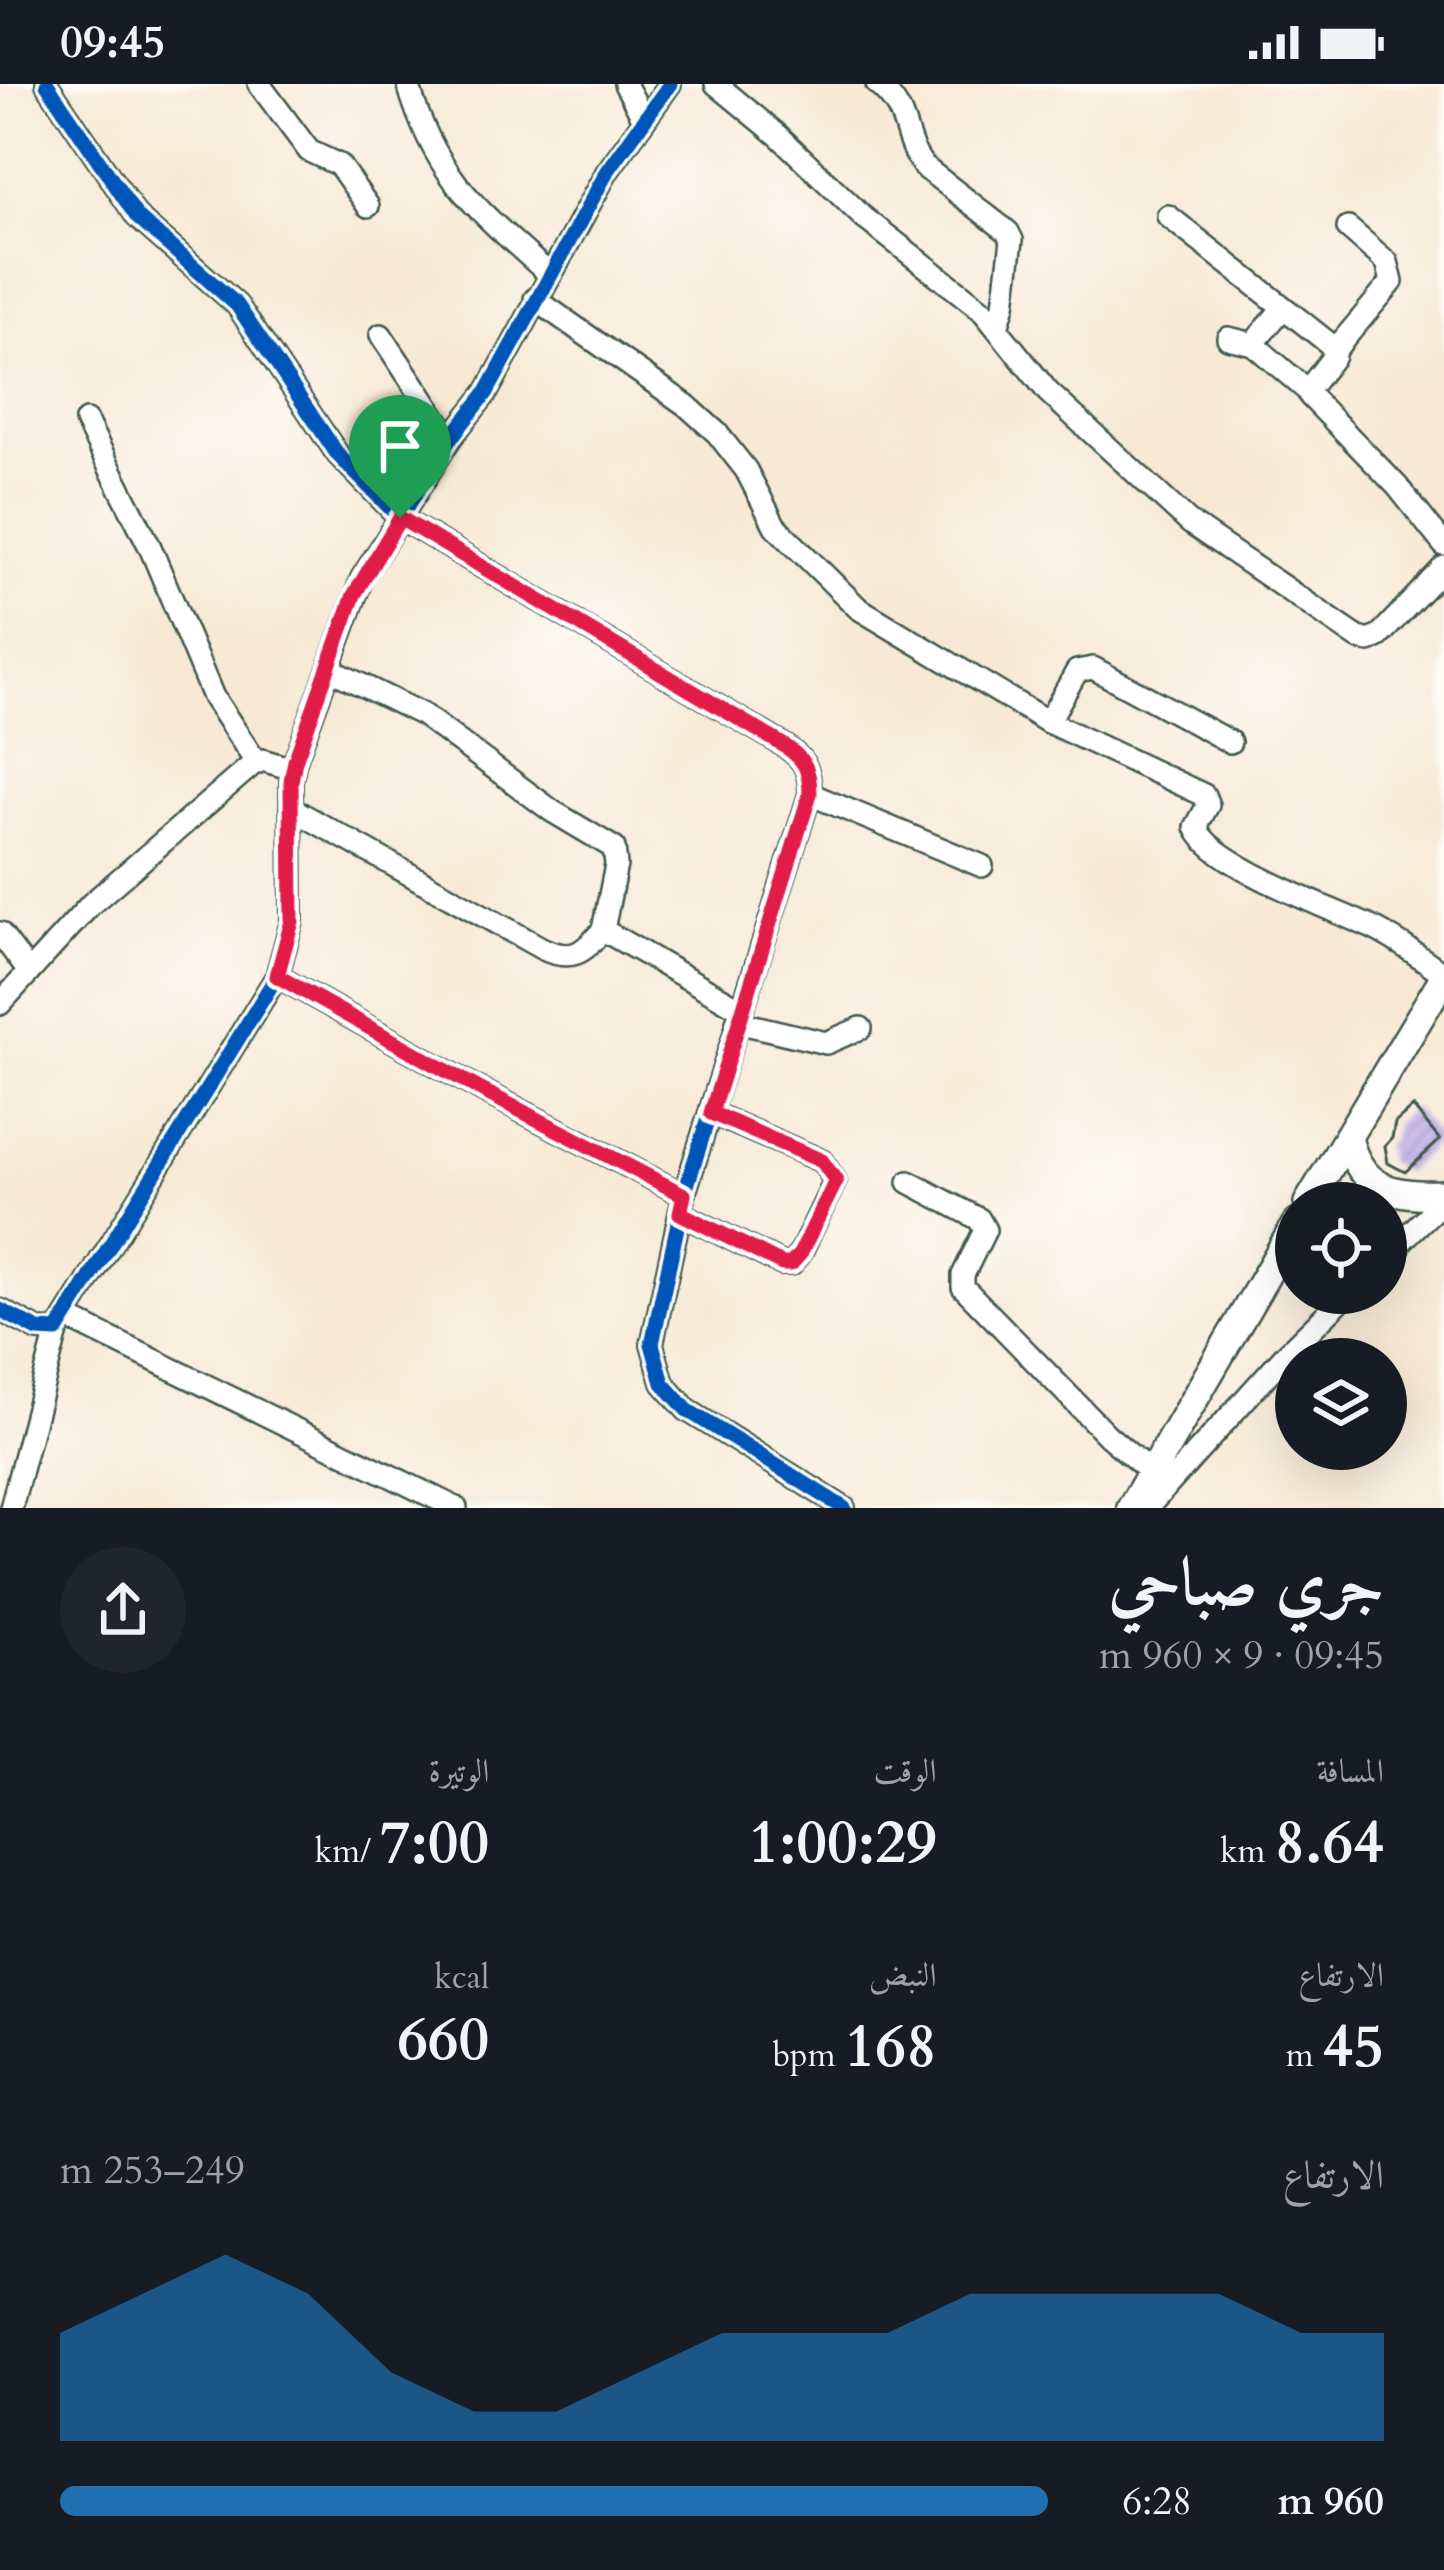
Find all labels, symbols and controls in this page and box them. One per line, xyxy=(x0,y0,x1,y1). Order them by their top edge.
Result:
text: 09:45 xyxy=(60,12,165,73)
pin xyxy=(349,395,451,518)
icon: arrive xyxy=(367,413,433,479)
map controls xyxy=(1275,1182,1407,1470)
button: locate xyxy=(1275,1182,1407,1314)
button: layers xyxy=(1275,1338,1407,1470)
text: جري صباحي xyxy=(1109,1539,1384,1628)
button: share xyxy=(60,1547,186,1673)
text: 09:45 · 9 × 960 m xyxy=(1099,1629,1384,1682)
text: الوتيرة xyxy=(428,1749,489,1794)
text: الوقت xyxy=(873,1749,937,1794)
text: المسافة xyxy=(1317,1749,1384,1794)
text: 7:00 xyxy=(380,1803,489,1884)
text: 1:00:29 xyxy=(748,1803,937,1884)
text: 8.64 xyxy=(1274,1803,1384,1884)
text: /km xyxy=(315,1829,380,1874)
text: km xyxy=(1220,1829,1274,1874)
text: النبض xyxy=(869,1953,937,1998)
text: الارتفاع xyxy=(1298,1953,1384,1998)
text: kcal xyxy=(434,1955,489,2000)
text: 660 xyxy=(397,2000,489,2081)
text: 168 xyxy=(844,2007,937,2088)
text: 45 xyxy=(1323,2007,1384,2088)
text: bpm xyxy=(772,2033,844,2078)
text: m xyxy=(1286,2033,1323,2078)
text: 249–253 m xyxy=(60,2144,245,2197)
text: الارتفاع xyxy=(1283,2149,1384,2202)
text: 6:28 xyxy=(1122,2475,1192,2528)
text: 960 m xyxy=(1278,2475,1384,2528)

